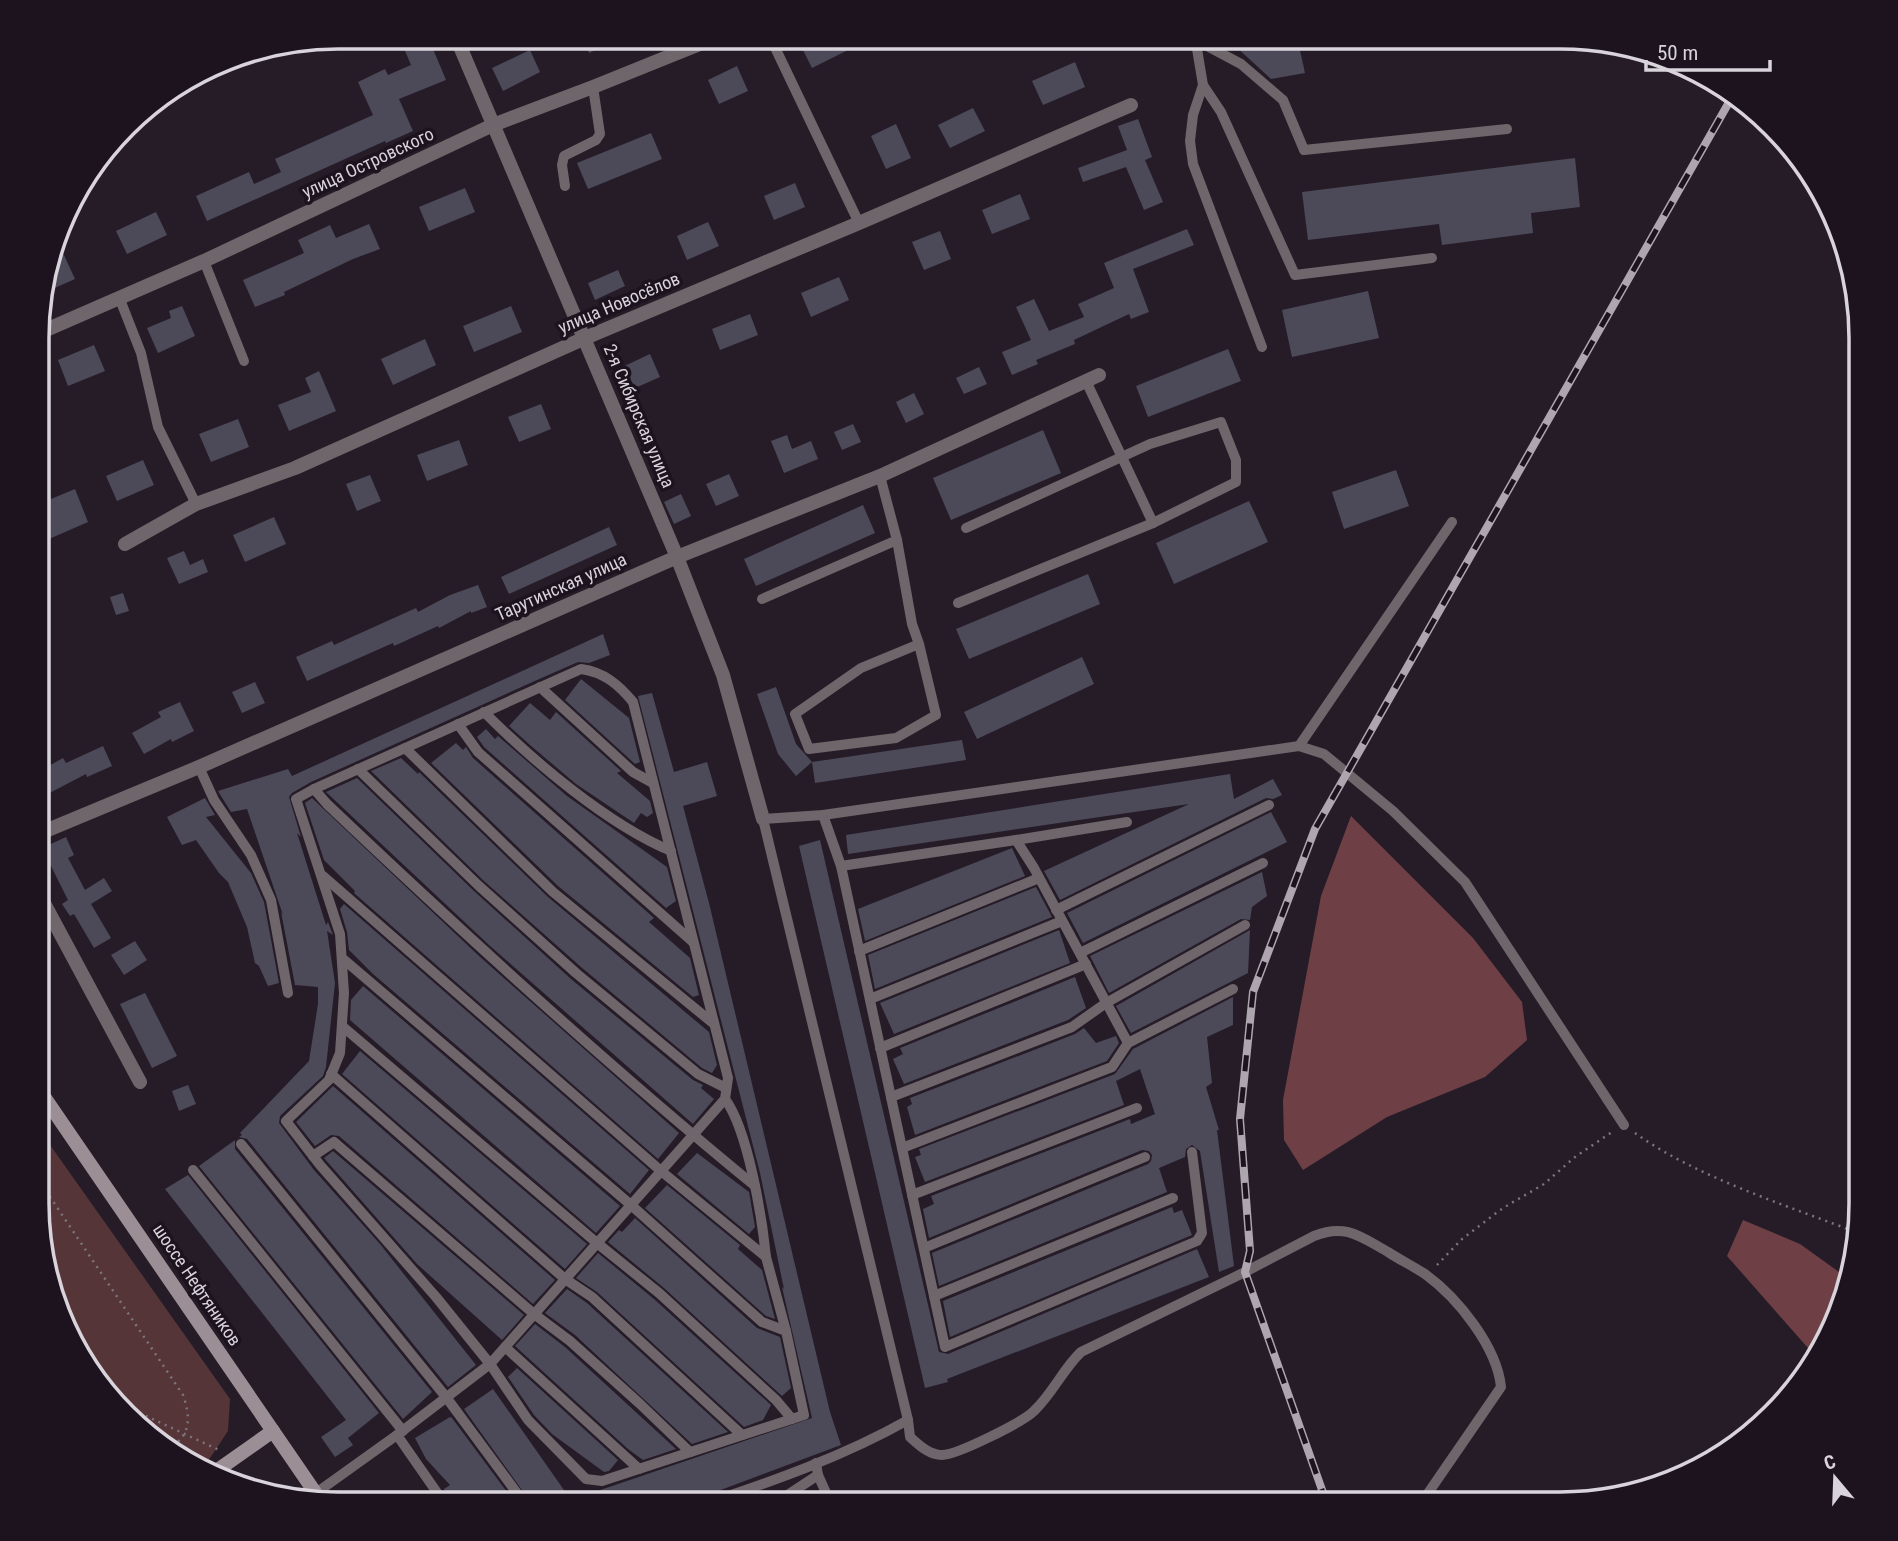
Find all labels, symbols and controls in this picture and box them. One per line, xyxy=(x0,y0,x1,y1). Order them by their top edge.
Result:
scale bar xyxy=(1646,28,1770,72)
text: 50 m xyxy=(1657,41,1698,65)
street label: улица Островского xyxy=(299,123,437,202)
street label: улица Новосёлов xyxy=(555,267,683,338)
street label: 2-я Сибирская улица xyxy=(600,341,679,491)
street label: Тарутинская улица xyxy=(492,548,630,625)
street label: шоссе Нефтяников xyxy=(149,1220,246,1350)
north arrow xyxy=(1800,1443,1870,1513)
text: С xyxy=(1821,1450,1839,1475)

